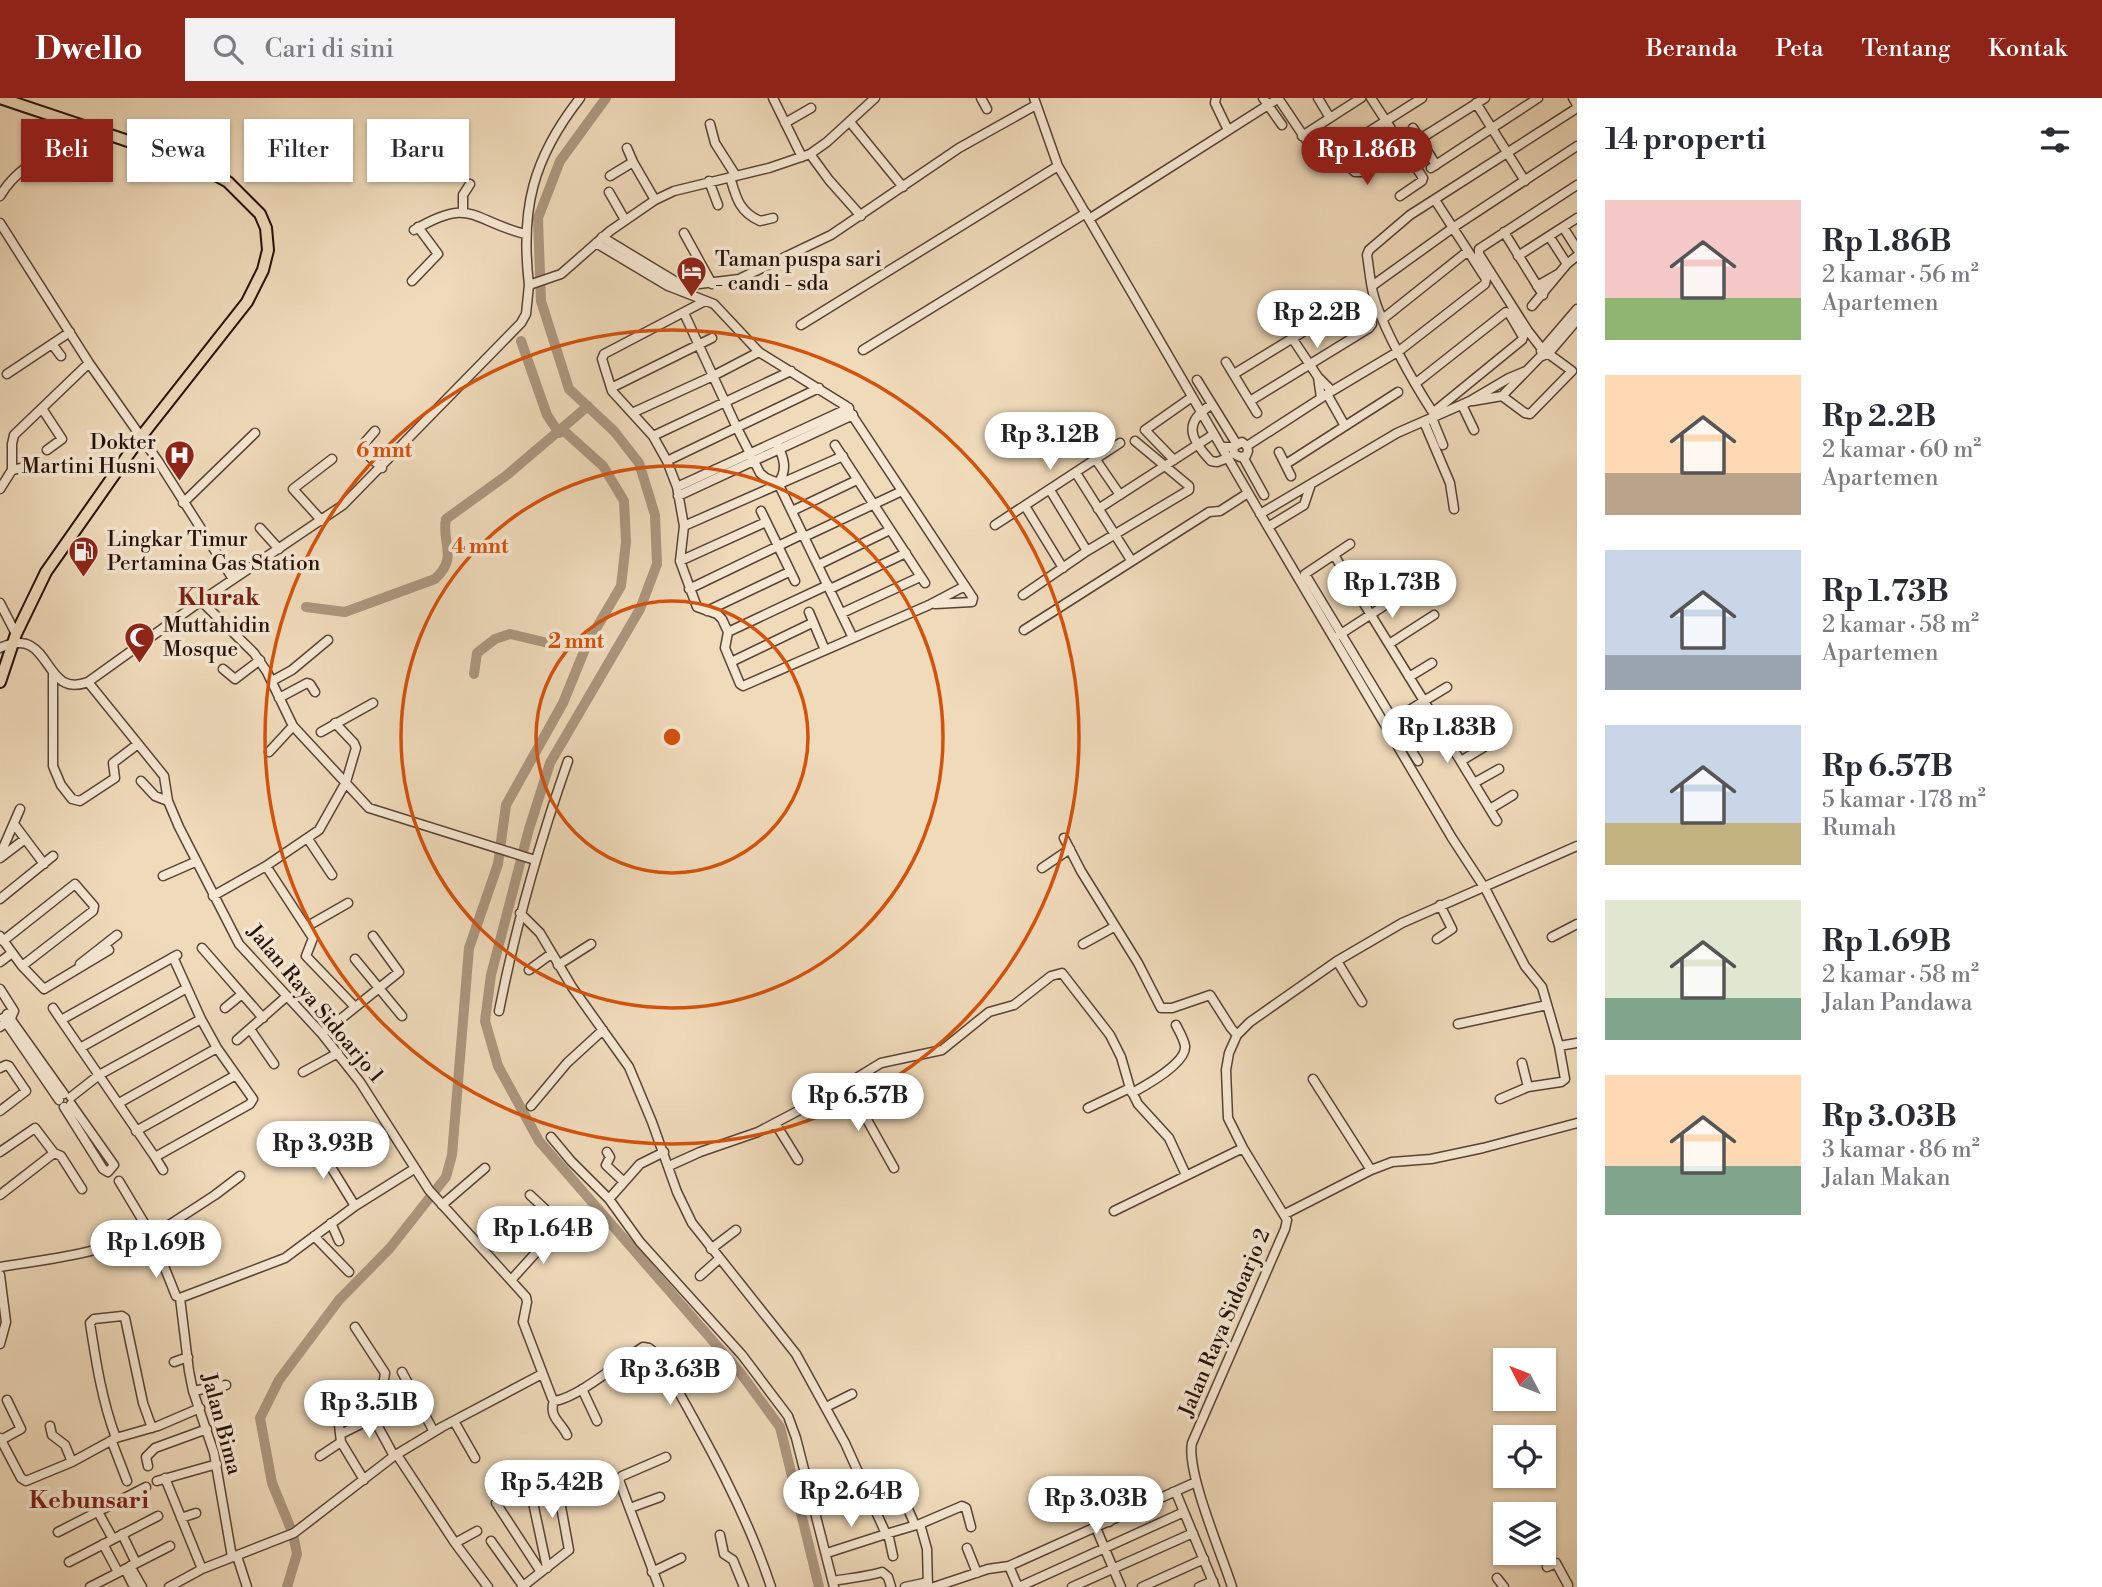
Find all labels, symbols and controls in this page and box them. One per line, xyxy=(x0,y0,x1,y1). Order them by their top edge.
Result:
search box xyxy=(185,18,675,81)
text: Dwello xyxy=(35,29,143,70)
icon: search xyxy=(209,30,247,68)
text: Cari di sini xyxy=(265,33,394,65)
text: Beranda xyxy=(1646,34,1737,64)
text: Peta xyxy=(1775,34,1823,64)
text: Tentang xyxy=(1861,34,1950,64)
text: Kontak xyxy=(1988,34,2067,64)
chip: Beli xyxy=(21,119,113,182)
chip: Sewa xyxy=(127,119,230,182)
chip: Filter xyxy=(244,119,353,182)
chip: Baru xyxy=(367,119,469,182)
text: 14 properti xyxy=(1605,121,1766,159)
icon: filters xyxy=(2036,121,2074,159)
pin: Rp 1.86B xyxy=(1295,127,1439,187)
text: Rp 1.86B xyxy=(1317,136,1417,164)
text: Rp 1.86B xyxy=(1822,223,1951,261)
icon: home xyxy=(1661,228,1745,312)
place label: Taman puspa sari - candi - sda xyxy=(715,247,882,297)
hotel icon: Taman puspa sari - candi - sda xyxy=(675,255,709,299)
text: 2 kamar · 56 m² xyxy=(1822,261,1979,289)
text: Apartemen xyxy=(1822,289,1938,317)
pin: Rp 2.2B xyxy=(1252,290,1382,350)
text: Rp 2.2B xyxy=(1273,299,1361,327)
text: Rp 2.2B xyxy=(1822,398,1936,436)
icon: home xyxy=(1661,403,1745,487)
pin: Rp 3.12B xyxy=(978,412,1122,472)
text: Rp 3.12B xyxy=(1001,421,1099,449)
place label: Dokter Martini Husni xyxy=(22,430,156,480)
text: 2 kamar · 60 m² xyxy=(1822,436,1981,464)
hospital icon: Dokter Martini Husni xyxy=(162,438,196,482)
text: 6 mnt xyxy=(356,438,413,464)
text: Apartemen xyxy=(1822,464,1938,492)
place label: Lingkar Timur Pertamina Gas Station xyxy=(107,527,321,577)
text: 4 mnt xyxy=(452,534,509,560)
fuel station icon: Lingkar Timur Pertamina Gas Station xyxy=(67,535,101,579)
pin: Rp 1.73B xyxy=(1320,560,1464,620)
text: Rp 1.73B xyxy=(1343,569,1441,597)
text: Rp 1.73B xyxy=(1822,573,1949,611)
icon: home xyxy=(1661,578,1745,662)
district label: Klurak xyxy=(178,583,261,613)
text: 2 kamar · 58 m² xyxy=(1822,611,1979,639)
place label: Muttahidin Mosque xyxy=(163,613,271,663)
mosque icon: Muttahidin Mosque xyxy=(123,621,157,665)
text: 2 mnt xyxy=(548,629,605,655)
text: Apartemen xyxy=(1822,639,1938,667)
pin: Rp 1.83B xyxy=(1375,706,1519,765)
text: Rp 1.83B xyxy=(1398,714,1496,742)
centre of rings xyxy=(660,725,684,749)
text: Rp 6.57B xyxy=(1822,748,1953,786)
icon: home xyxy=(1661,753,1745,837)
text: 5 kamar · 178 m² xyxy=(1822,786,1986,814)
text: Rumah xyxy=(1822,814,1897,842)
street label: Jalan Raya Sidoarjo 1 xyxy=(241,919,389,1088)
text: Rp 1.69B xyxy=(1822,923,1951,961)
icon: home xyxy=(1661,928,1745,1012)
text: 2 kamar · 58 m² xyxy=(1822,961,1979,989)
text: Jalan Pandawa xyxy=(1822,989,1972,1017)
pin: Rp 6.57B xyxy=(786,1074,930,1133)
text: Rp 6.57B xyxy=(808,1082,908,1110)
text: Rp 3.03B xyxy=(1822,1098,1957,1136)
icon: home xyxy=(1661,1103,1745,1187)
pin: Rp 3.93B xyxy=(251,1122,395,1181)
text: Rp 3.93B xyxy=(272,1130,374,1158)
text: 3 kamar · 86 m² xyxy=(1822,1136,1980,1164)
text: Jalan Makan xyxy=(1822,1164,1950,1192)
pin: Rp 1.64B xyxy=(471,1206,615,1266)
text: Rp 1.64B xyxy=(493,1215,593,1243)
pin: Rp 1.69B xyxy=(84,1220,228,1280)
street label: Jalan Raya Sidoarjo 2 xyxy=(1173,1225,1276,1422)
text: Rp 1.69B xyxy=(106,1229,206,1257)
pin: Rp 3.63B xyxy=(598,1348,742,1407)
north arrow xyxy=(1493,1348,1556,1410)
map controls xyxy=(1493,1348,1556,1565)
text: Rp 3.63B xyxy=(619,1356,721,1384)
street label: Jalan Bima xyxy=(195,1369,247,1478)
pin: Rp 3.51B xyxy=(297,1380,441,1440)
text: Rp 3.51B xyxy=(320,1389,418,1417)
button: locate xyxy=(1493,1425,1556,1488)
pin: Rp 5.42B xyxy=(480,1460,624,1520)
text: Rp 5.42B xyxy=(501,1469,603,1497)
pin: Rp 2.64B xyxy=(779,1470,923,1529)
pin: Rp 3.03B xyxy=(1024,1476,1168,1536)
text: Rp 2.64B xyxy=(799,1478,903,1506)
text: Rp 3.03B xyxy=(1044,1485,1148,1513)
district label: Kebunsari xyxy=(29,1486,149,1516)
button: layers xyxy=(1493,1502,1556,1565)

